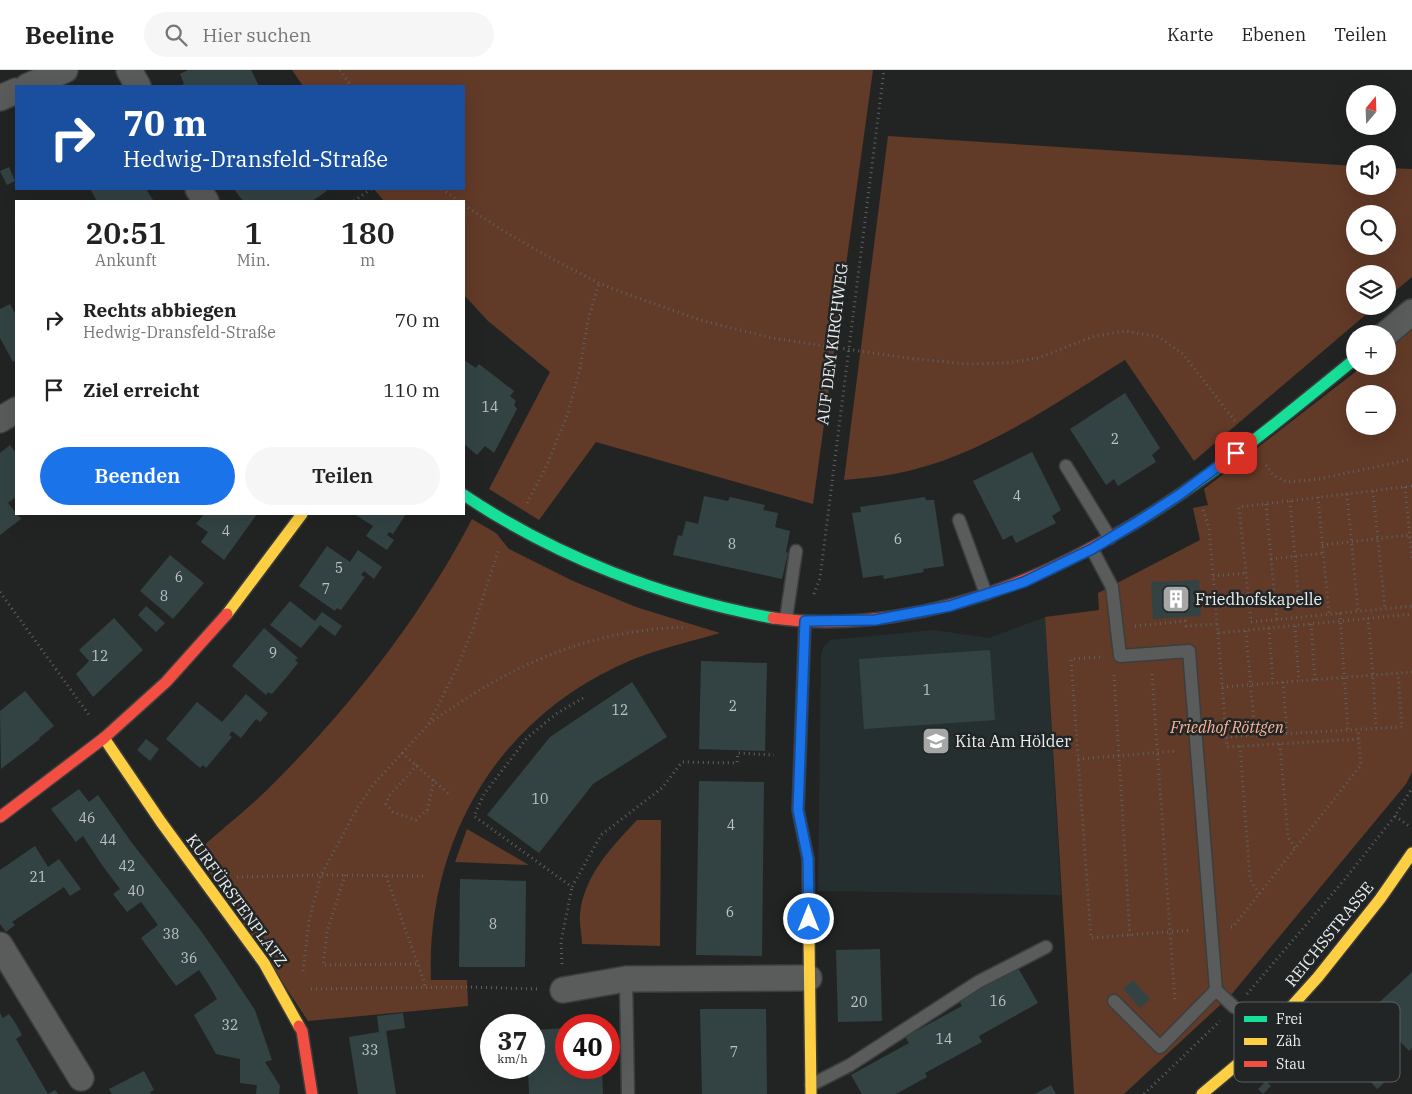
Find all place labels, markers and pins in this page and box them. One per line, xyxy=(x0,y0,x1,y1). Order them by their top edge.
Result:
pin xyxy=(1215,432,1257,474)
building icon: Friedhofskapelle xyxy=(1161,584,1191,614)
place label: Friedhofskapelle xyxy=(1195,589,1322,609)
school or university icon: Kita Am Hölder xyxy=(921,726,951,756)
place label: Kita Am Hölder xyxy=(955,731,1071,751)

